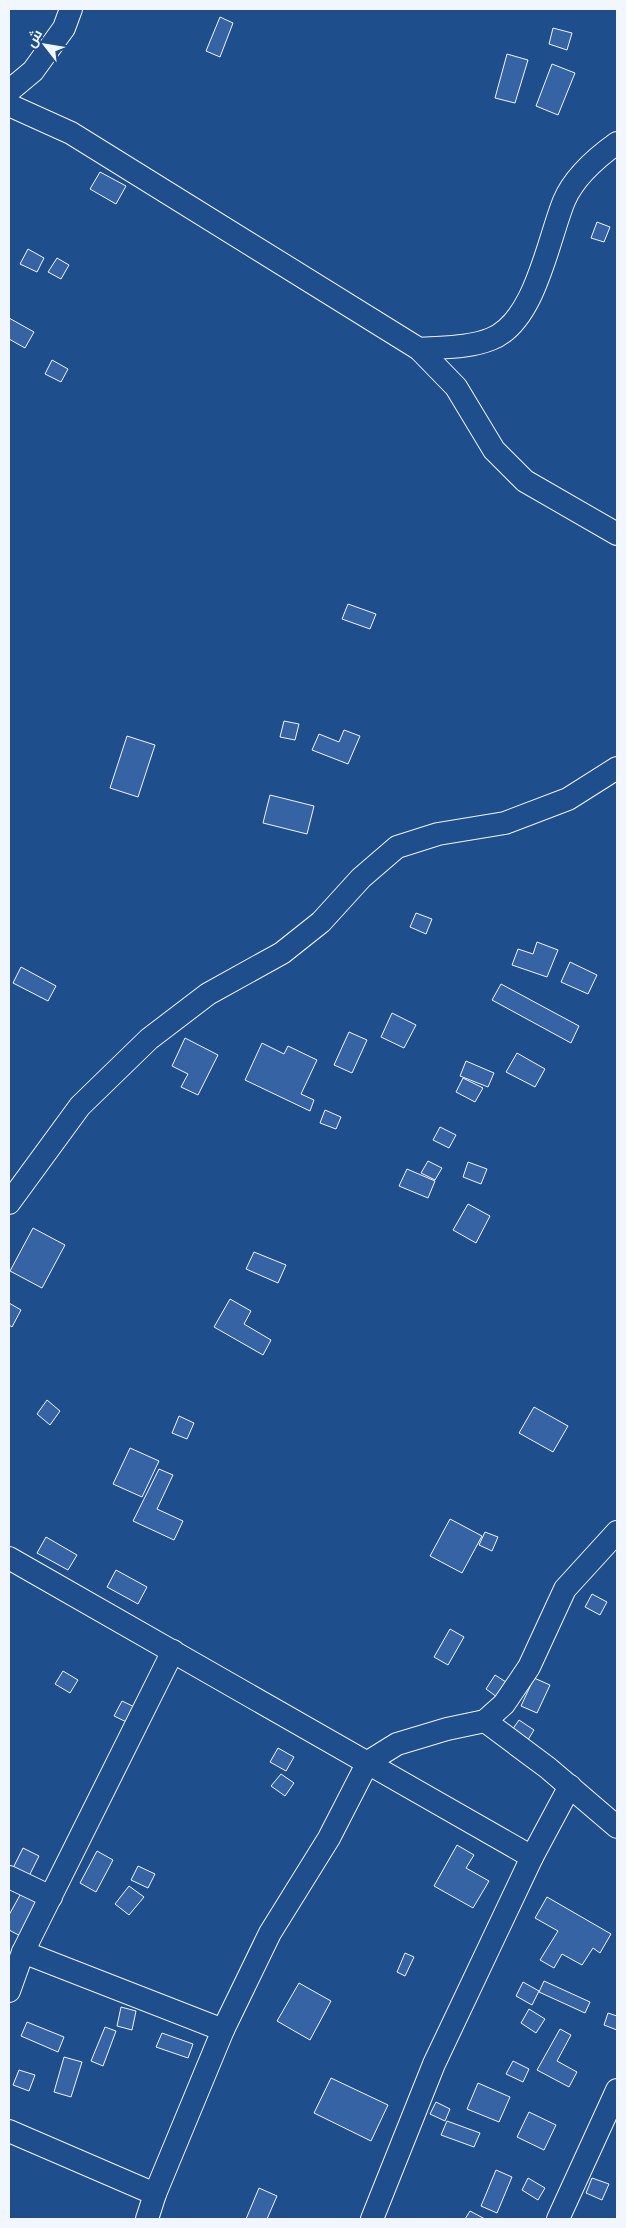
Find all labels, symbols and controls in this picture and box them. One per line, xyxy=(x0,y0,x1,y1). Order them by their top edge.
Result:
north arrow xyxy=(20,20,70,70)
text: ش xyxy=(21,25,48,52)

